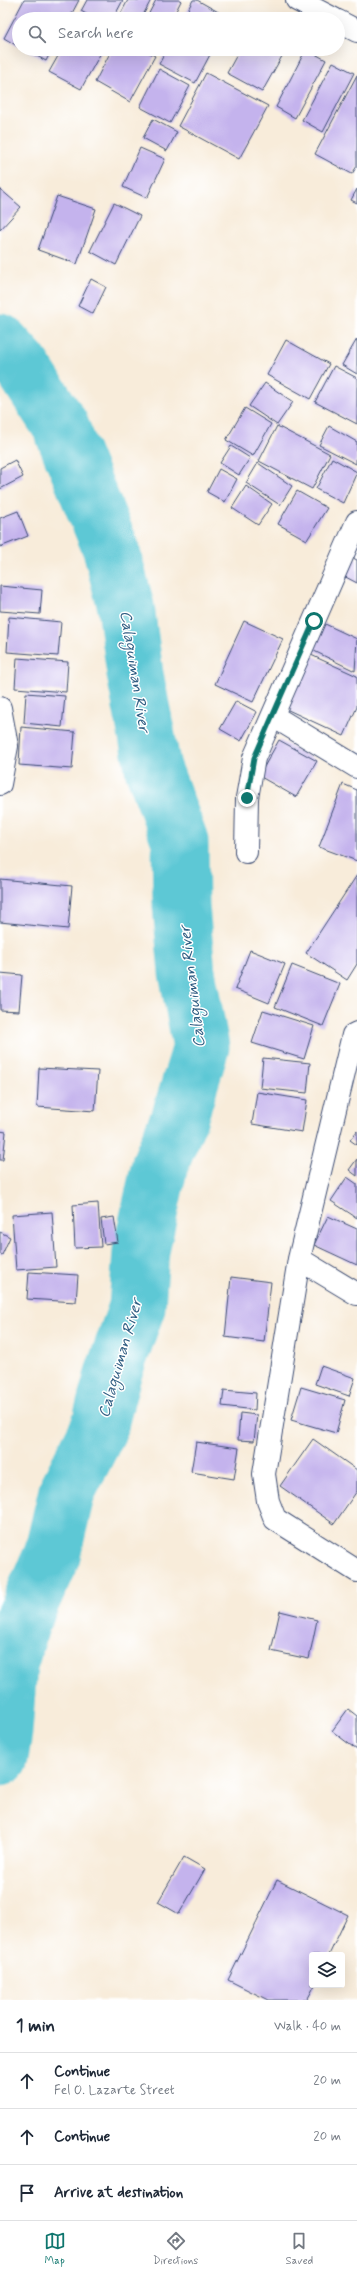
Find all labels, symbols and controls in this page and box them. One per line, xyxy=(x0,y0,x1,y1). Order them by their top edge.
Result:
search box xyxy=(12,12,345,56)
icon: search xyxy=(26,23,48,45)
text: Search here xyxy=(58,24,134,44)
water label: Calaguiman River xyxy=(113,609,155,736)
route start xyxy=(305,612,323,630)
route end xyxy=(238,789,256,807)
water label: Calaguiman River xyxy=(174,922,212,1049)
water label: Calaguiman River xyxy=(93,1294,150,1421)
map controls xyxy=(309,1952,345,1988)
button: layers xyxy=(309,1952,345,1988)
text: 1 min xyxy=(16,2015,55,2037)
text: Walk · 40 m xyxy=(274,2018,341,2035)
text: Continue xyxy=(54,2062,110,2082)
icon: ahead xyxy=(16,2070,38,2092)
text: 20 m xyxy=(313,2072,341,2089)
text: Fel O. Lazarte Street xyxy=(54,2082,175,2099)
icon: ahead xyxy=(16,2126,38,2148)
text: Continue xyxy=(54,2127,110,2147)
text: 20 m xyxy=(313,2128,341,2145)
icon: arrive xyxy=(16,2182,38,2204)
text: Arrive at destination xyxy=(54,2183,183,2203)
tab: Map xyxy=(44,2230,66,2268)
tab: Directions xyxy=(153,2230,198,2268)
tab: Saved xyxy=(286,2230,313,2268)

